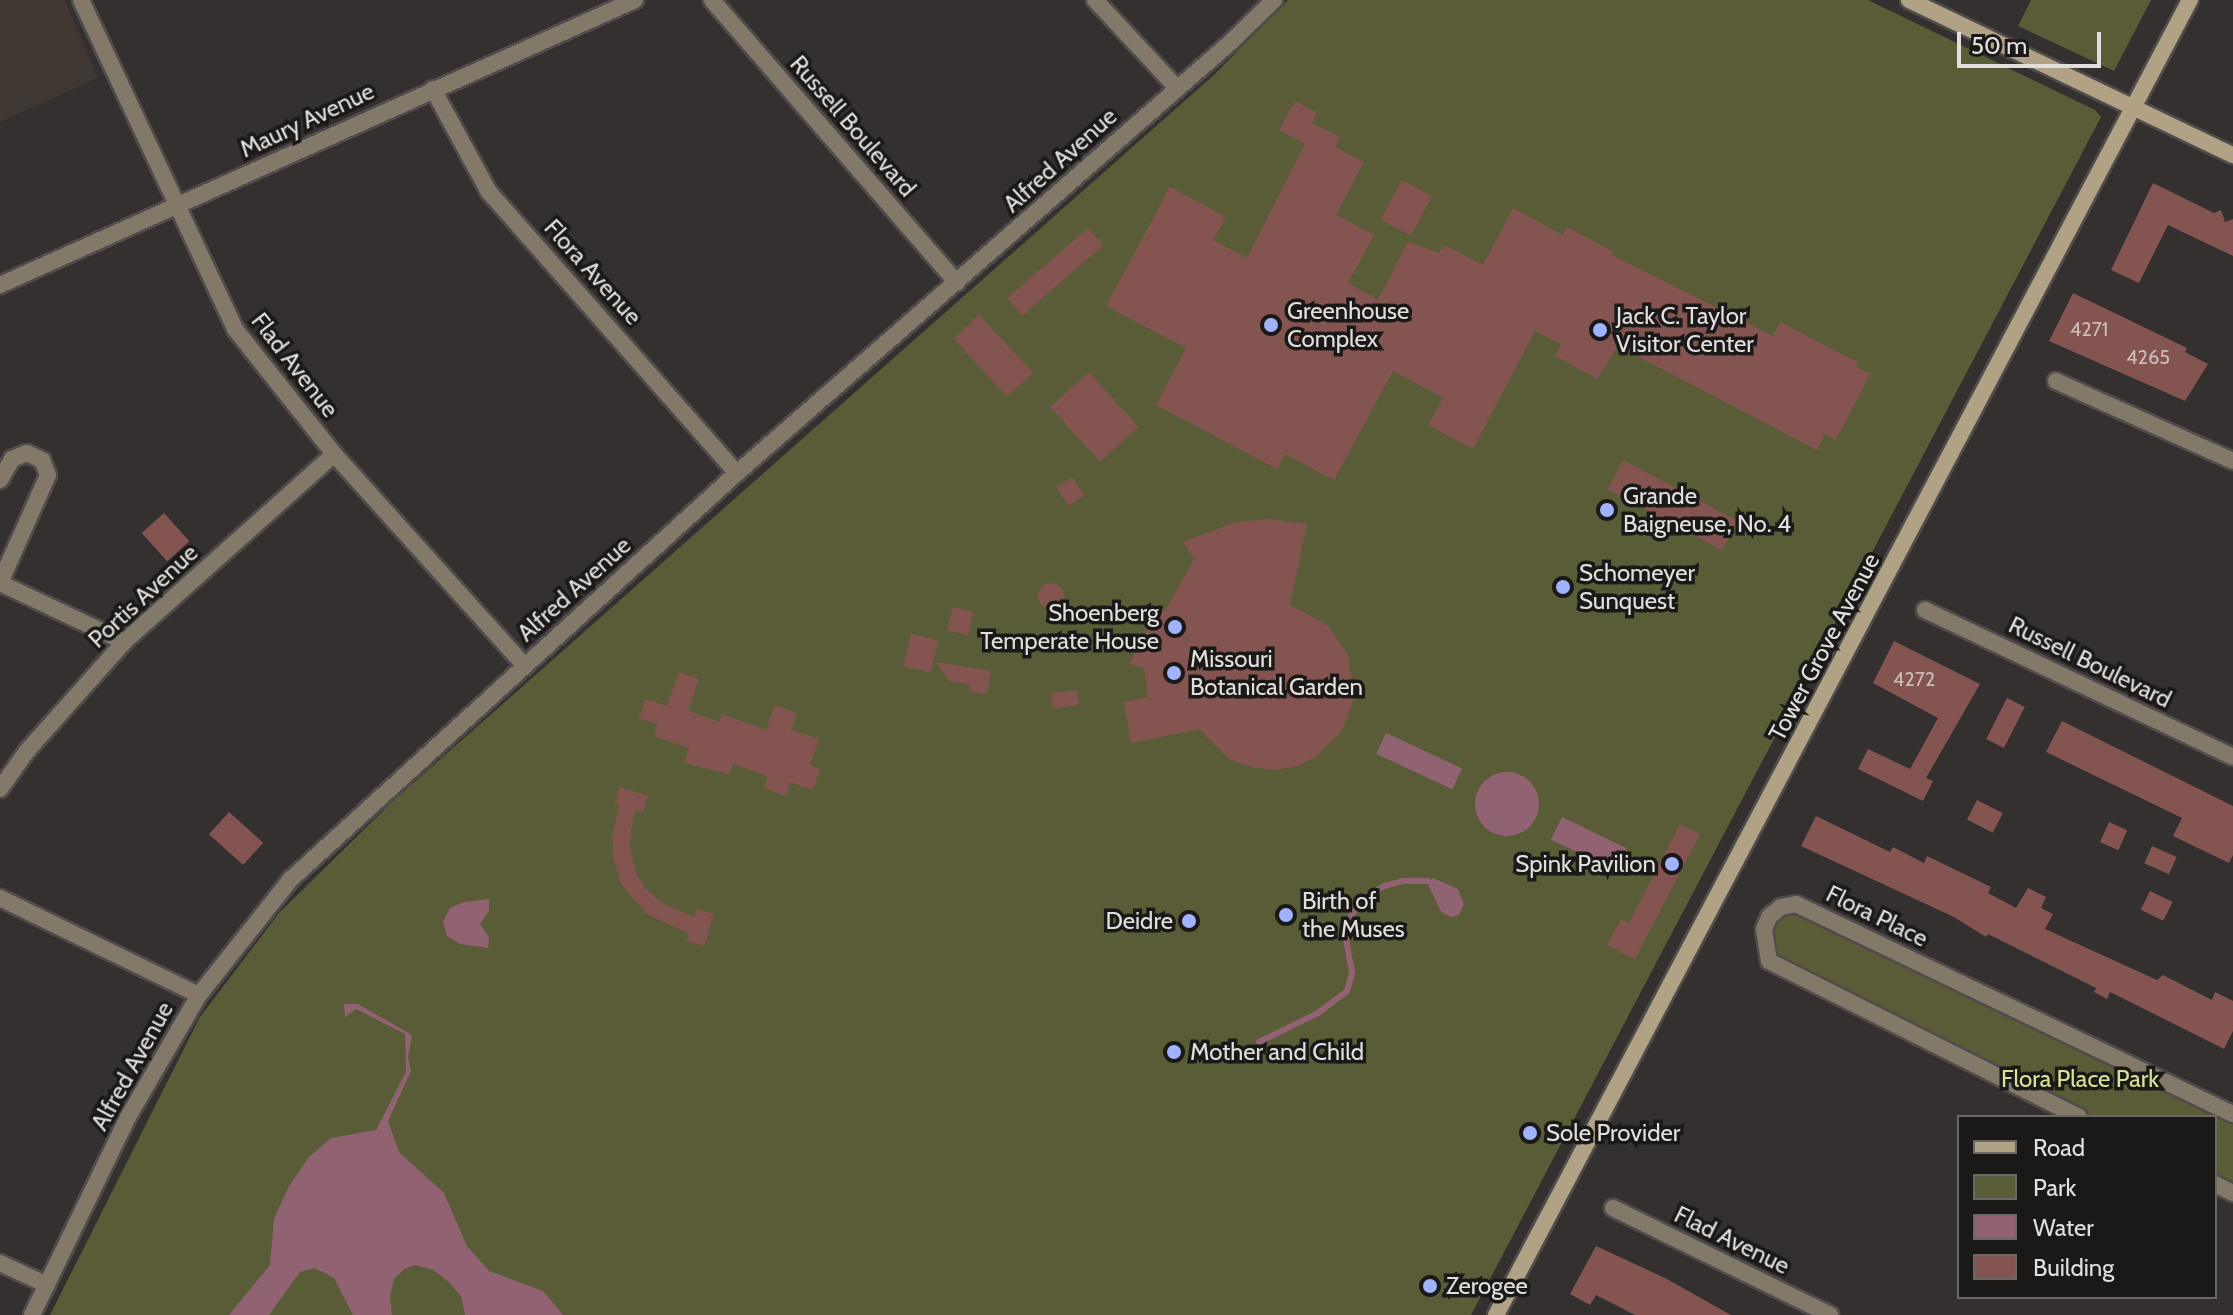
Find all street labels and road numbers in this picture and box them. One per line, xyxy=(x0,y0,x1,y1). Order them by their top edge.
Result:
street label: Russell Boulevard xyxy=(784,50,922,202)
street label: Maury Avenue xyxy=(235,76,379,164)
street label: Alfred Avenue xyxy=(997,102,1123,218)
street label: Flora Avenue xyxy=(538,213,648,331)
street label: Flad Avenue xyxy=(245,307,345,423)
street label: Alfred Avenue xyxy=(511,531,637,647)
street label: Portis Avenue xyxy=(82,538,204,654)
street label: Tower Grove Avenue xyxy=(1762,548,1886,746)
street label: Russell Boulevard xyxy=(2004,610,2176,714)
street label: Flora Place xyxy=(1822,879,1932,953)
street label: Alfred Avenue xyxy=(85,997,179,1135)
street label: Flad Avenue xyxy=(1670,1200,1794,1280)

